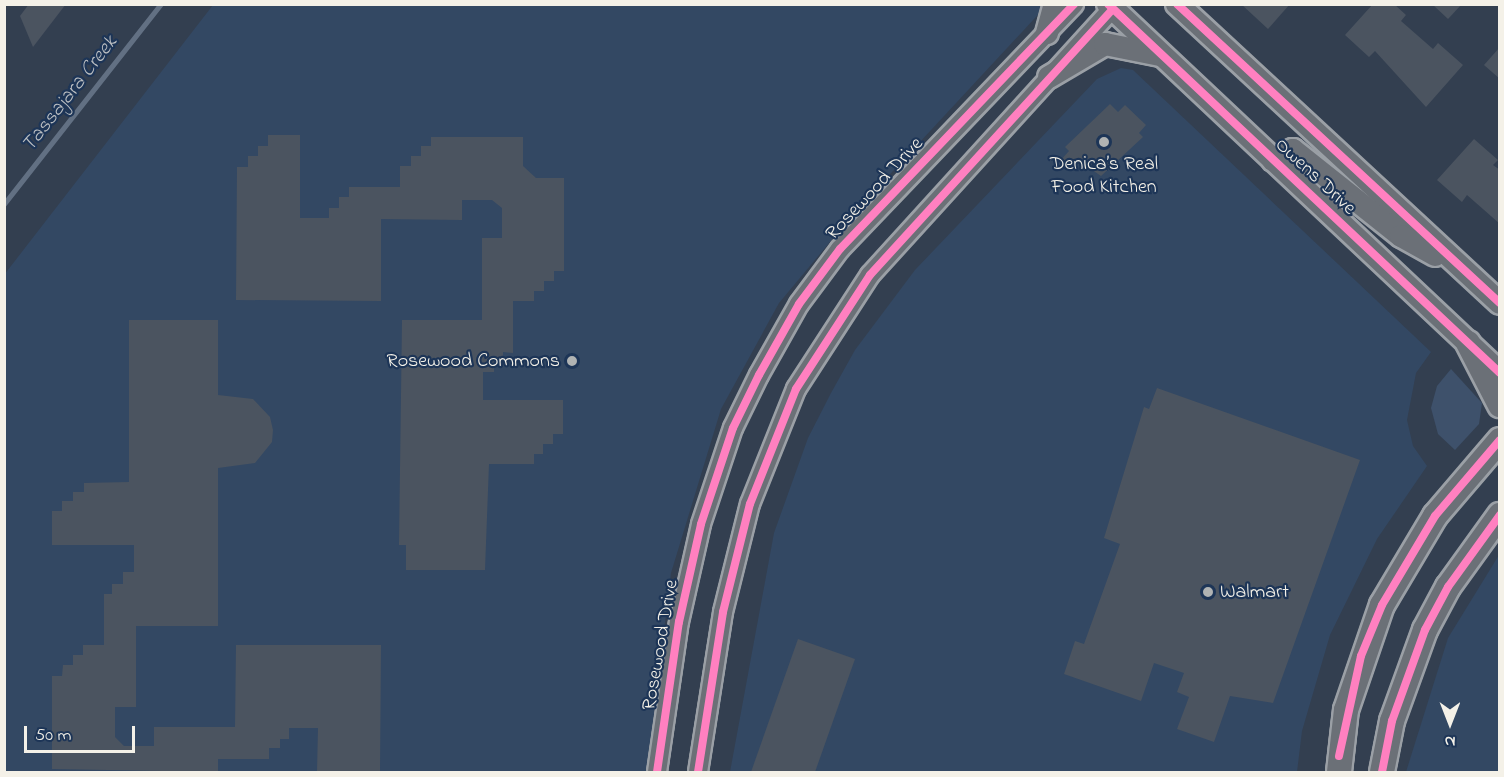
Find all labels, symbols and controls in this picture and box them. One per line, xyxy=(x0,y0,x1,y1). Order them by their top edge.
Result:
water label: Tassajara Creek xyxy=(17,31,123,157)
street label: Rosewood Drive xyxy=(821,132,929,246)
street label: Owens Drive xyxy=(1270,133,1360,221)
marker: Denica’s Real Food Kitchen xyxy=(1097,135,1111,149)
place label: Denica’s Real Food Kitchen xyxy=(1050,152,1158,199)
place label: Rosewood Commons xyxy=(387,349,560,373)
marker: Rosewood Commons xyxy=(565,354,579,368)
street label: Rosewood Drive xyxy=(638,578,684,712)
place label: Walmart xyxy=(1220,580,1289,604)
marker: Walmart xyxy=(1201,585,1215,599)
north arrow xyxy=(1420,693,1480,753)
scale bar xyxy=(27,714,138,752)
text: 50 m xyxy=(35,723,72,749)
text: N xyxy=(1445,729,1455,753)

